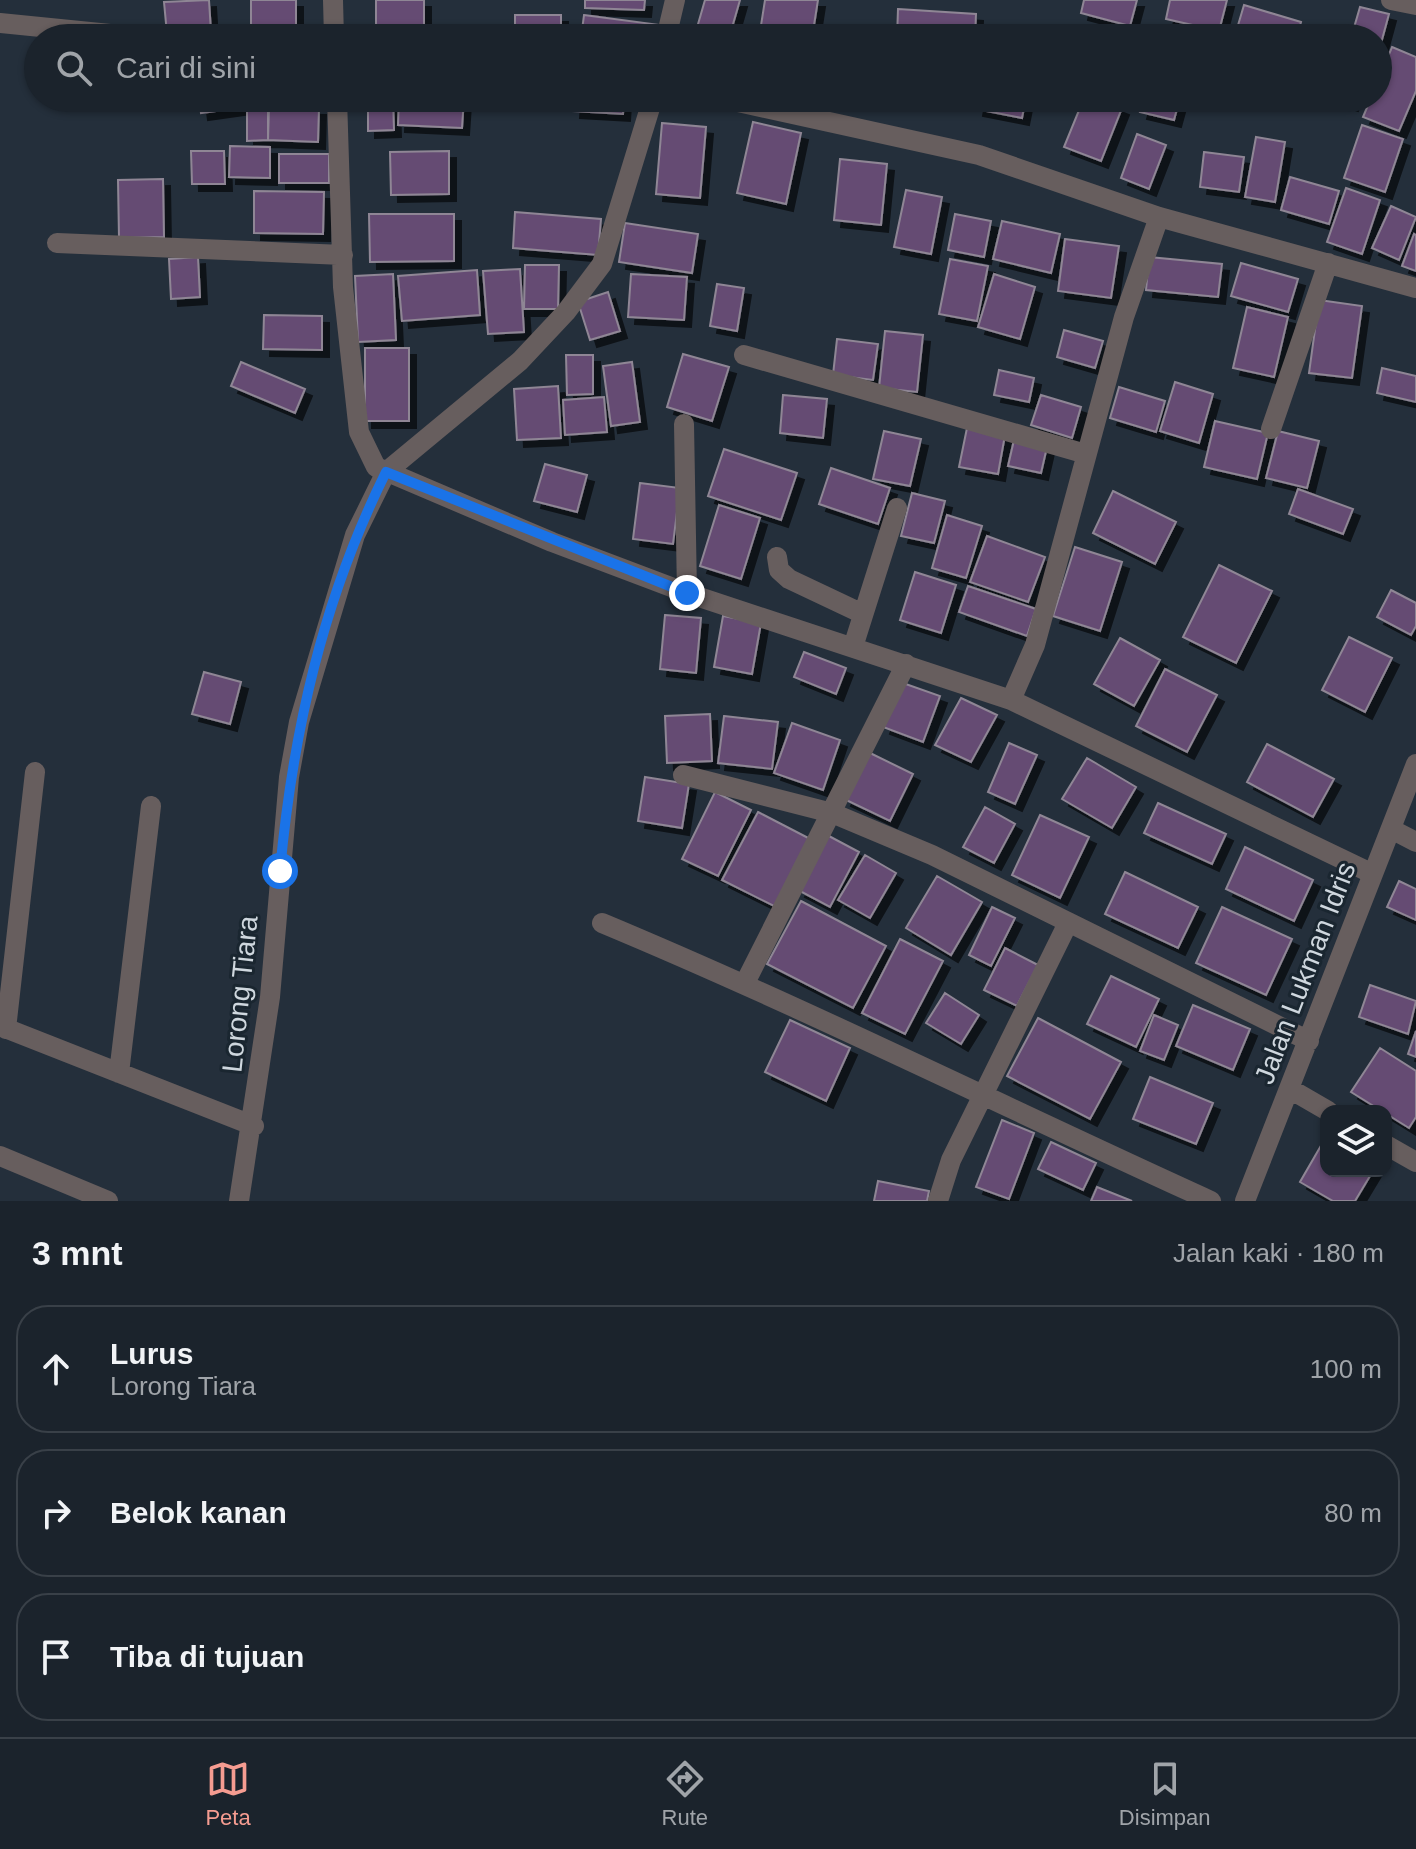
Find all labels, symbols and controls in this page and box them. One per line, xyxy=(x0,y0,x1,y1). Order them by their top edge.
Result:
search box xyxy=(24,24,1392,112)
icon: search xyxy=(52,46,96,90)
text: Cari di sini xyxy=(116,51,256,84)
route end xyxy=(669,575,705,611)
route start xyxy=(262,853,298,889)
street label: Jalan Lukman Idris xyxy=(1248,858,1362,1088)
street label: Lorong Tiara xyxy=(216,914,264,1074)
map controls xyxy=(1320,1105,1392,1177)
button: layers xyxy=(1320,1105,1392,1177)
text: 3 mnt xyxy=(32,1234,123,1272)
text: Jalan kaki · 180 m xyxy=(1173,1238,1384,1268)
text: Lurus xyxy=(110,1337,193,1370)
icon: ahead xyxy=(34,1347,78,1391)
text: 100 m xyxy=(1310,1354,1382,1384)
text: Lorong Tiara xyxy=(110,1371,256,1401)
icon: right xyxy=(34,1491,78,1535)
text: Belok kanan xyxy=(110,1496,287,1529)
text: 80 m xyxy=(1324,1498,1382,1528)
icon: arrive xyxy=(34,1635,78,1679)
text: Tiba di tujuan xyxy=(110,1640,304,1673)
tab: Peta xyxy=(205,1757,251,1831)
tab: Rute xyxy=(662,1757,708,1831)
tab: Disimpan xyxy=(1119,1757,1211,1831)

